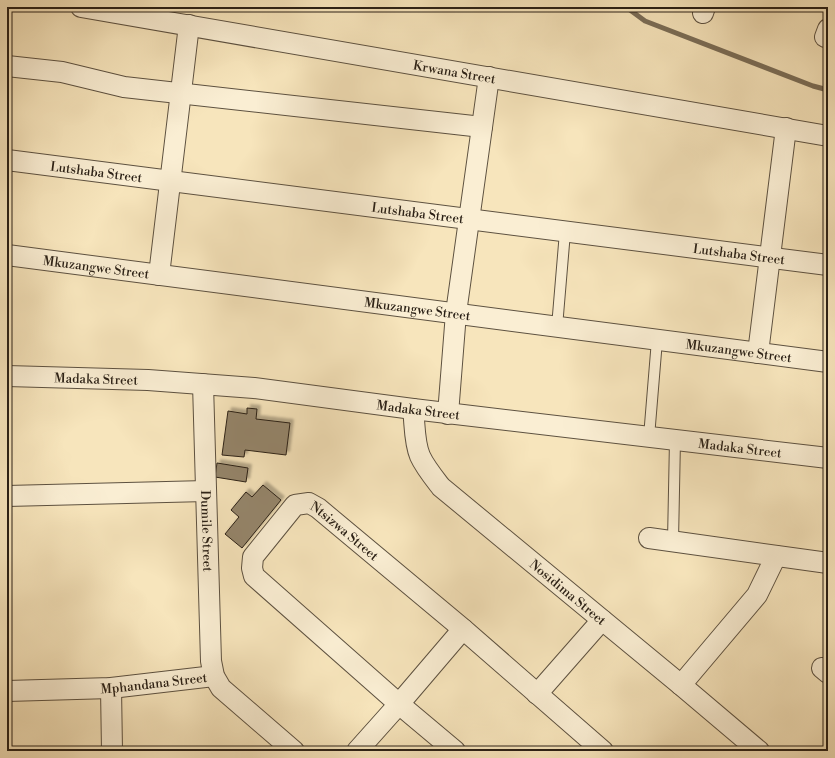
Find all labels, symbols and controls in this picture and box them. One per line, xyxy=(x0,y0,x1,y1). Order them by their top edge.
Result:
street label: Krwana Street xyxy=(412,57,497,88)
street label: Lutshaba Street xyxy=(49,159,144,186)
street label: Lutshaba Street xyxy=(371,200,465,227)
street label: Lutshaba Street xyxy=(692,241,786,268)
street label: Mkuzangwe Street xyxy=(42,253,151,283)
street label: Mkuzangwe Street xyxy=(363,295,472,324)
street label: Mkuzangwe Street xyxy=(685,337,793,366)
street label: Madaka Street xyxy=(54,370,138,389)
street label: Madaka Street xyxy=(375,397,461,424)
street label: Madaka Street xyxy=(697,436,783,462)
street label: Dumile Street xyxy=(197,490,215,572)
street label: Ntsizwa Street xyxy=(307,498,382,564)
street label: Nosidima Street xyxy=(526,556,609,629)
street label: Mphandana Street xyxy=(100,670,208,697)

